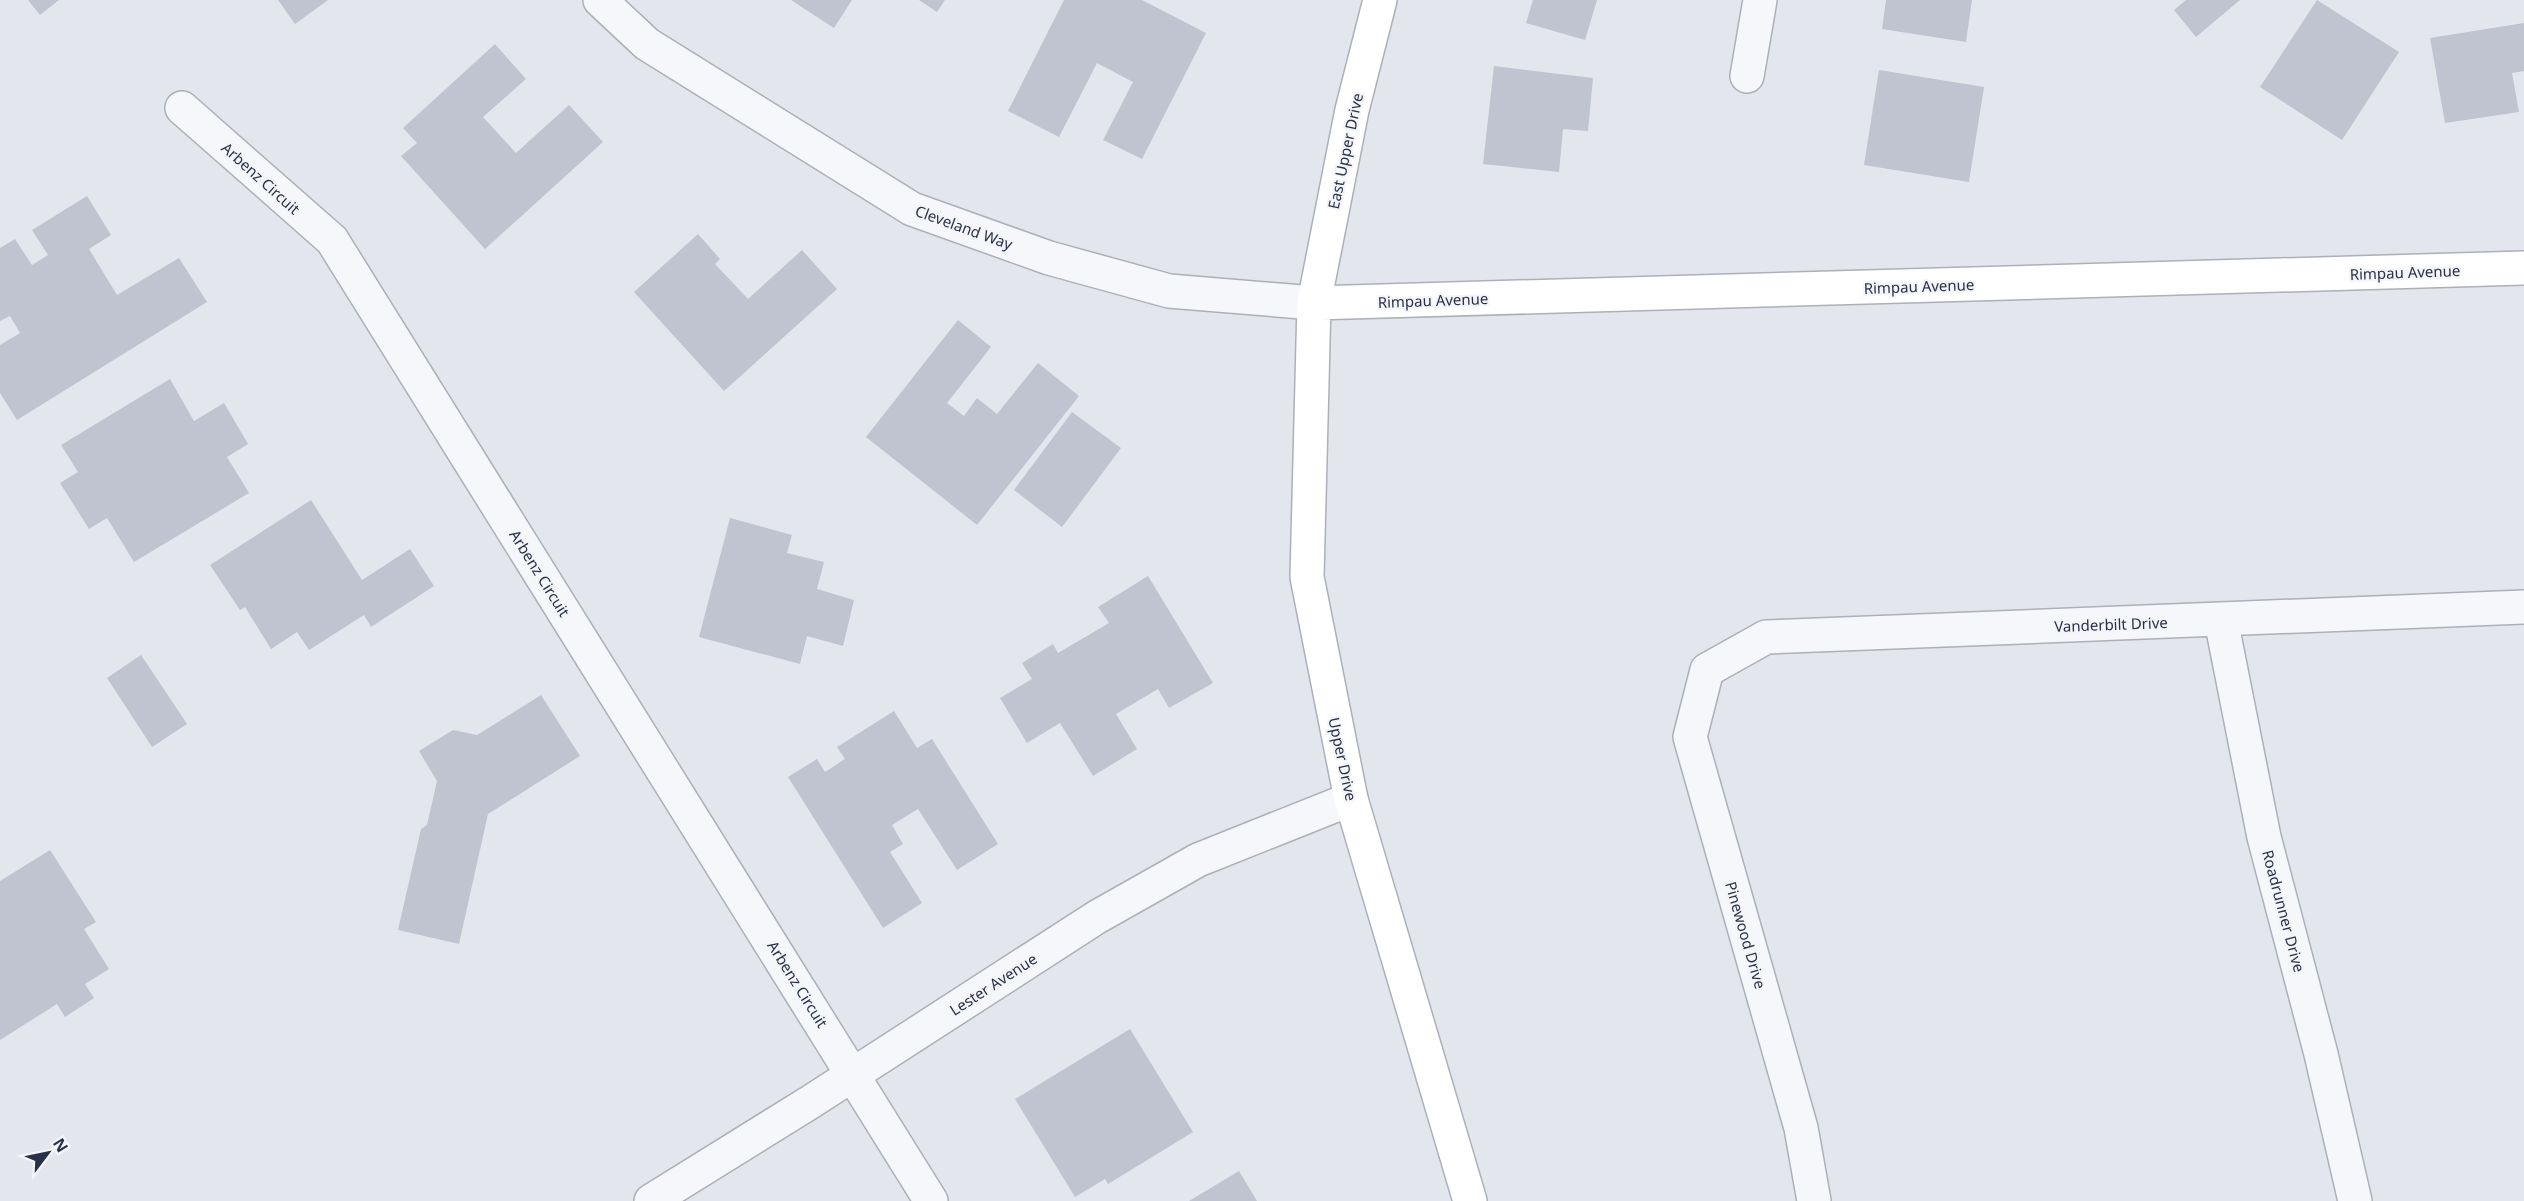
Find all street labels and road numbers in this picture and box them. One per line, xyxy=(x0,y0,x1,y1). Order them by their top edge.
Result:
street label: East Upper Drive xyxy=(1323,91,1367,211)
street label: Arbenz Circuit xyxy=(218,138,305,219)
street label: Cleveland Way xyxy=(913,200,1016,254)
street label: Rimpau Avenue xyxy=(2349,260,2461,284)
street label: Rimpau Avenue xyxy=(1863,274,1975,298)
street label: Rimpau Avenue xyxy=(1377,288,1489,312)
street label: Arbenz Circuit xyxy=(505,526,575,621)
street label: Vanderbilt Drive xyxy=(2054,612,2168,636)
street label: Upper Drive xyxy=(1324,715,1362,803)
street label: Roadrunner Drive xyxy=(2258,848,2310,974)
street label: Pinewood Drive xyxy=(1721,879,1771,991)
street label: Arbenz Circuit xyxy=(763,937,833,1032)
street label: Lester Avenue xyxy=(946,948,1040,1020)

